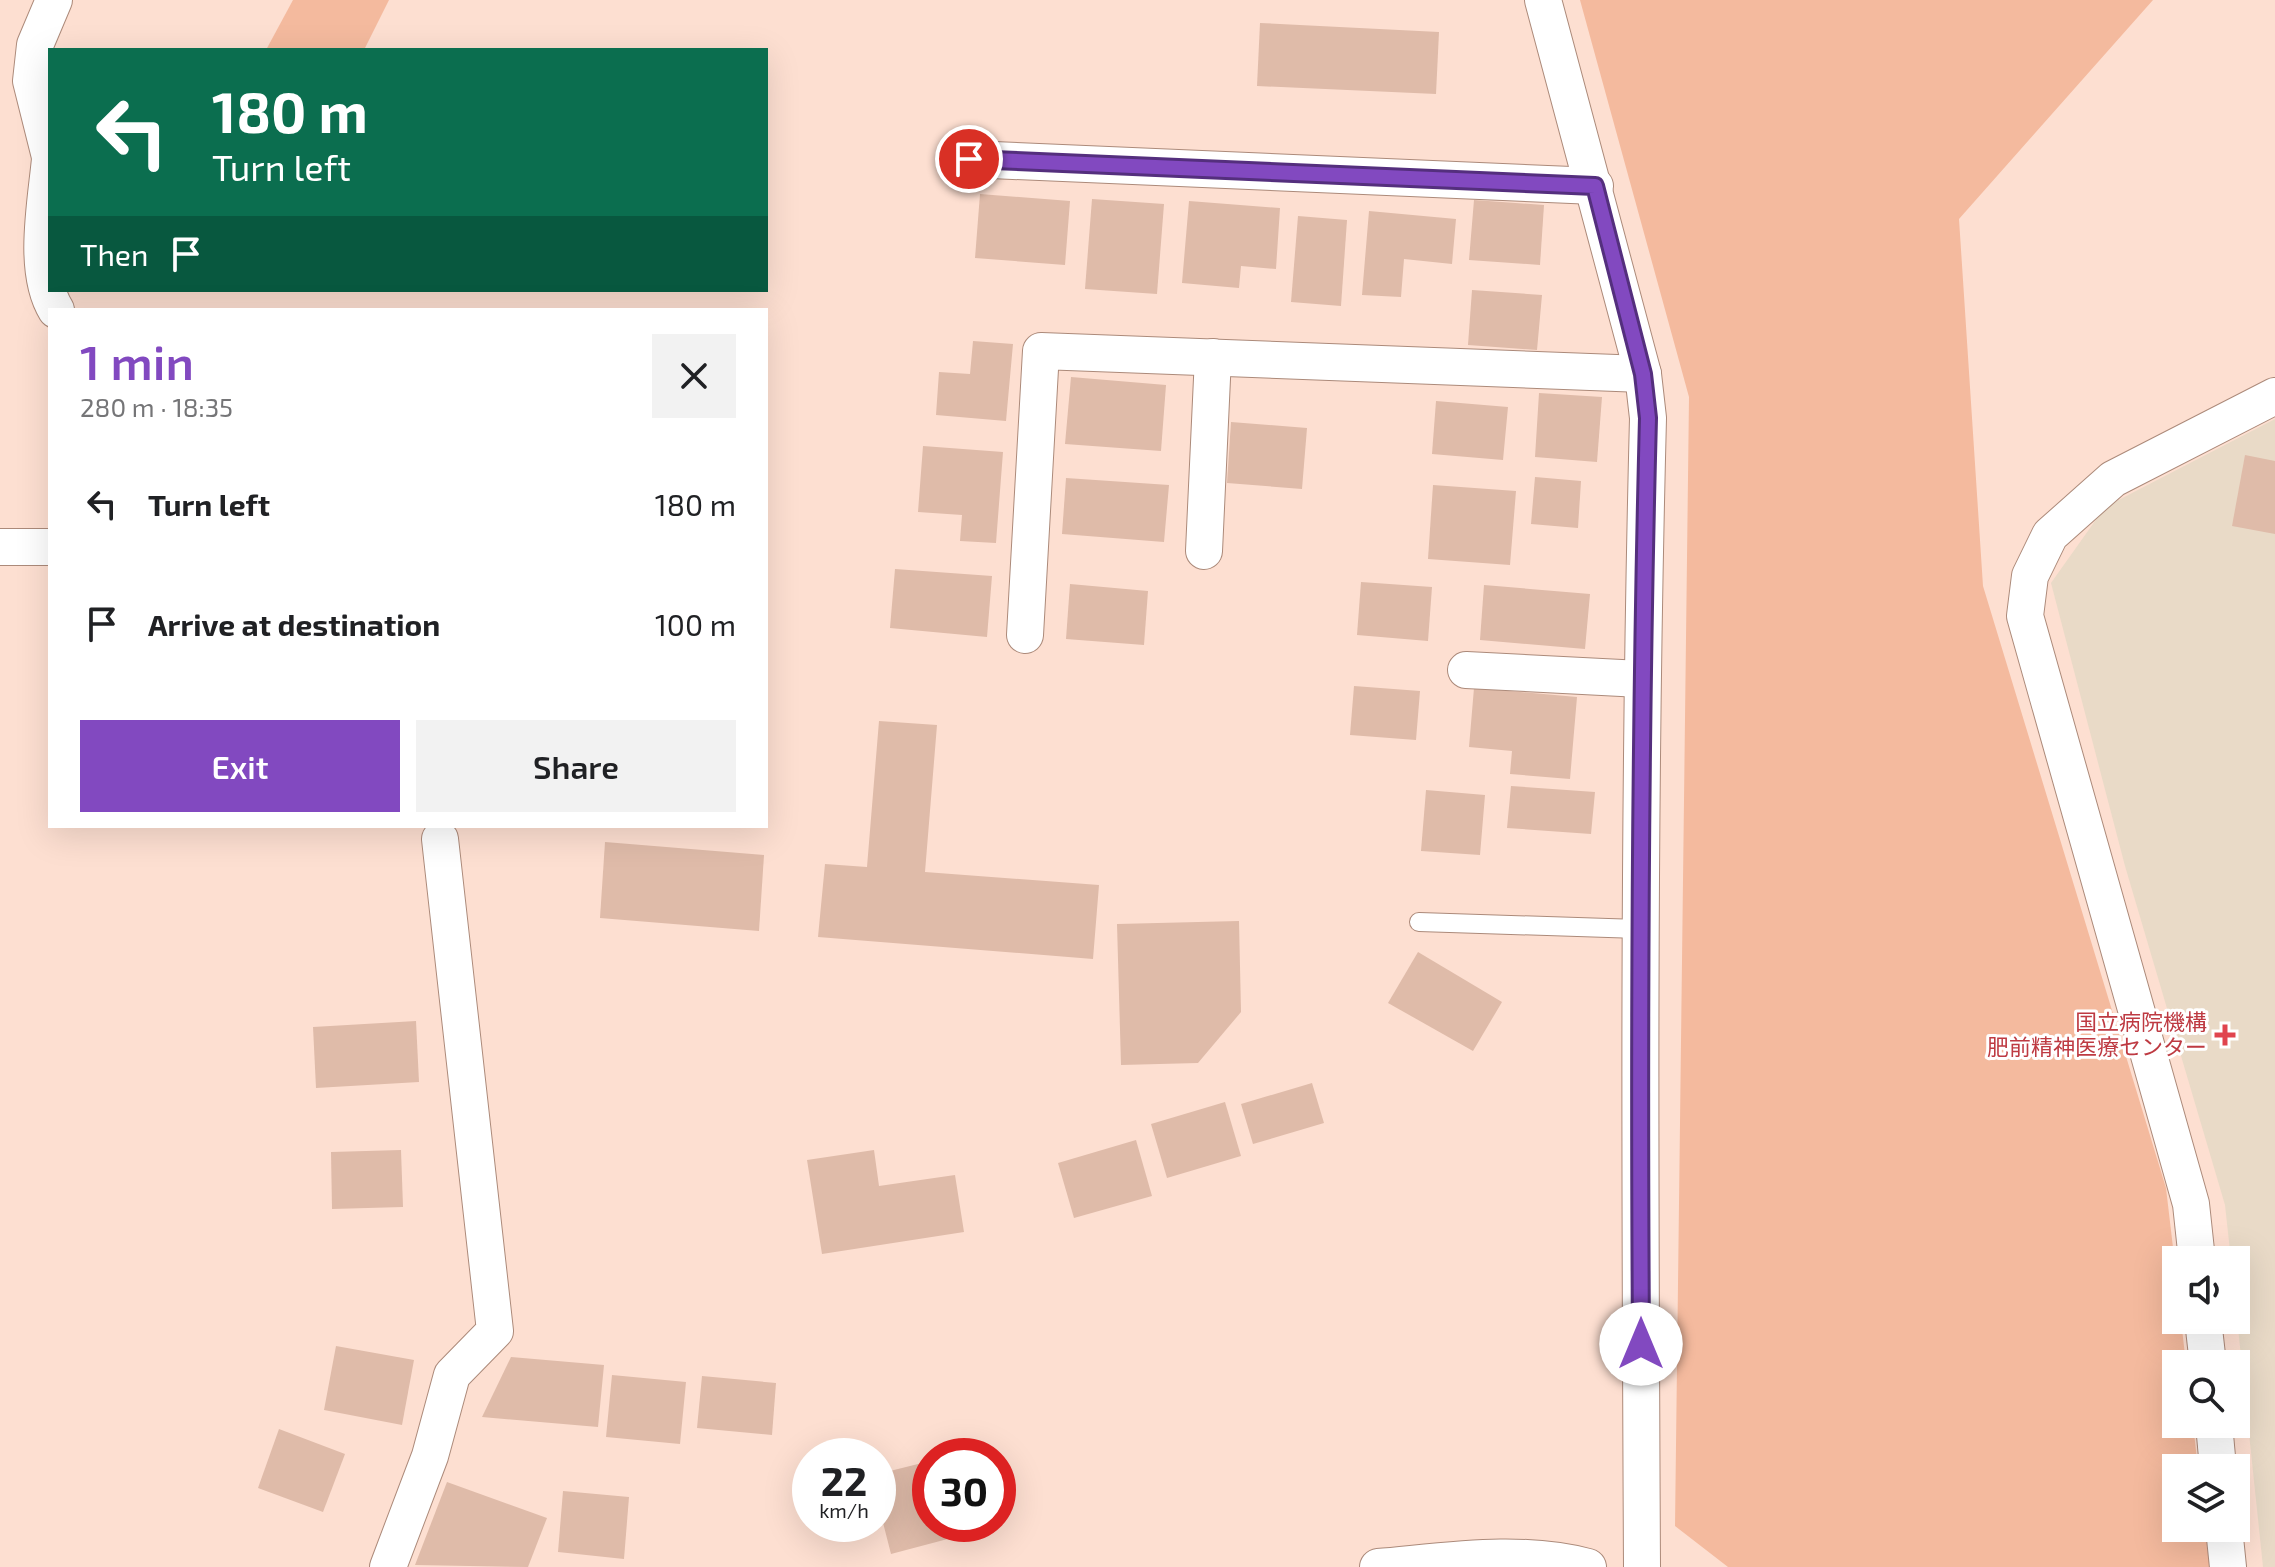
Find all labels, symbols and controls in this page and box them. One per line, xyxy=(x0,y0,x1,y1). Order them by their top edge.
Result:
text: 180 m xyxy=(212,77,368,144)
icon: left xyxy=(80,80,184,184)
pin xyxy=(935,125,1003,193)
icon: arrive xyxy=(947,137,991,181)
text: Turn left xyxy=(212,145,351,188)
icon: arrive xyxy=(164,232,208,276)
text: Then xyxy=(80,236,148,272)
text: 1 min xyxy=(80,332,194,390)
button: close xyxy=(652,334,736,418)
text: 280 m · 18:35 xyxy=(80,391,233,422)
icon: left xyxy=(80,482,124,526)
text: Turn left xyxy=(148,486,270,522)
text: 180 m xyxy=(655,486,736,522)
icon: arrive xyxy=(80,602,124,646)
text: Arrive at destination xyxy=(148,606,440,642)
text: 100 m xyxy=(655,606,736,642)
button: Exit xyxy=(80,720,400,812)
button: Share xyxy=(416,720,736,812)
place label: 国立病院機構 肥前精神医療センター xyxy=(1987,1008,2207,1059)
marker: 国立病院機構 肥前精神医療センター xyxy=(2214,1024,2236,1046)
map controls xyxy=(2162,1246,2250,1542)
button: sound xyxy=(2162,1246,2250,1334)
position arrow xyxy=(1599,1302,1683,1386)
button: search xyxy=(2162,1350,2250,1438)
speed limit sign: 30 xyxy=(912,1438,1016,1542)
button: layers xyxy=(2162,1454,2250,1542)
text: 22 xyxy=(821,1456,867,1504)
text: km/h xyxy=(819,1498,869,1522)

